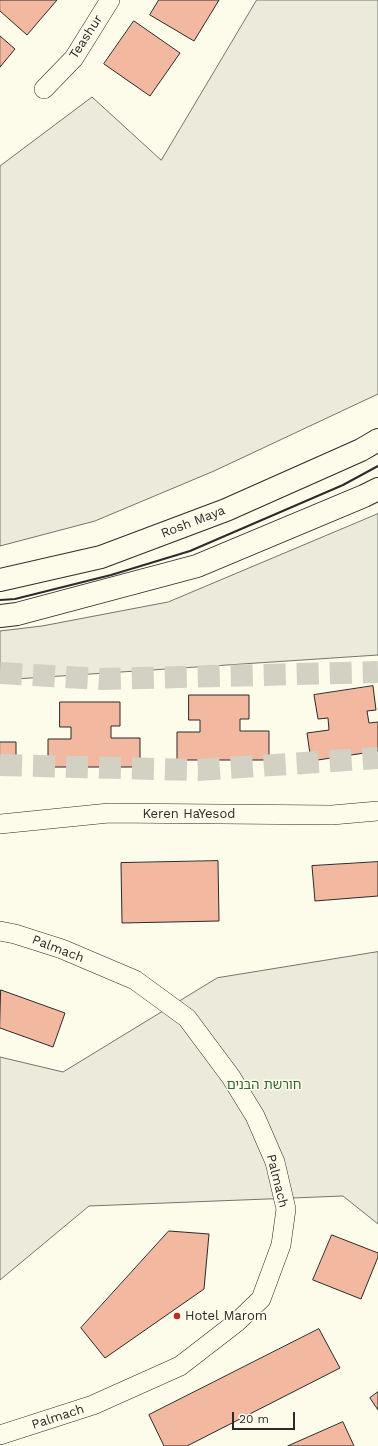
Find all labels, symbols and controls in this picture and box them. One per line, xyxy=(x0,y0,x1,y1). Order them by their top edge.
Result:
street label: Teashur xyxy=(66,12,106,62)
street label: Rosh Maya xyxy=(159,503,227,541)
street label: Keren HaYesod xyxy=(143,806,235,822)
street label: Palmach xyxy=(30,932,86,966)
park label: חורשת הבנים xyxy=(227,1077,301,1093)
street label: Palmach xyxy=(263,1153,291,1209)
place label: Hotel Marom xyxy=(185,1308,267,1324)
marker: Hotel Marom xyxy=(172,1311,182,1321)
street label: Palmach xyxy=(30,1401,86,1433)
scale bar xyxy=(234,1404,297,1430)
text: 20 m xyxy=(239,1412,269,1426)

